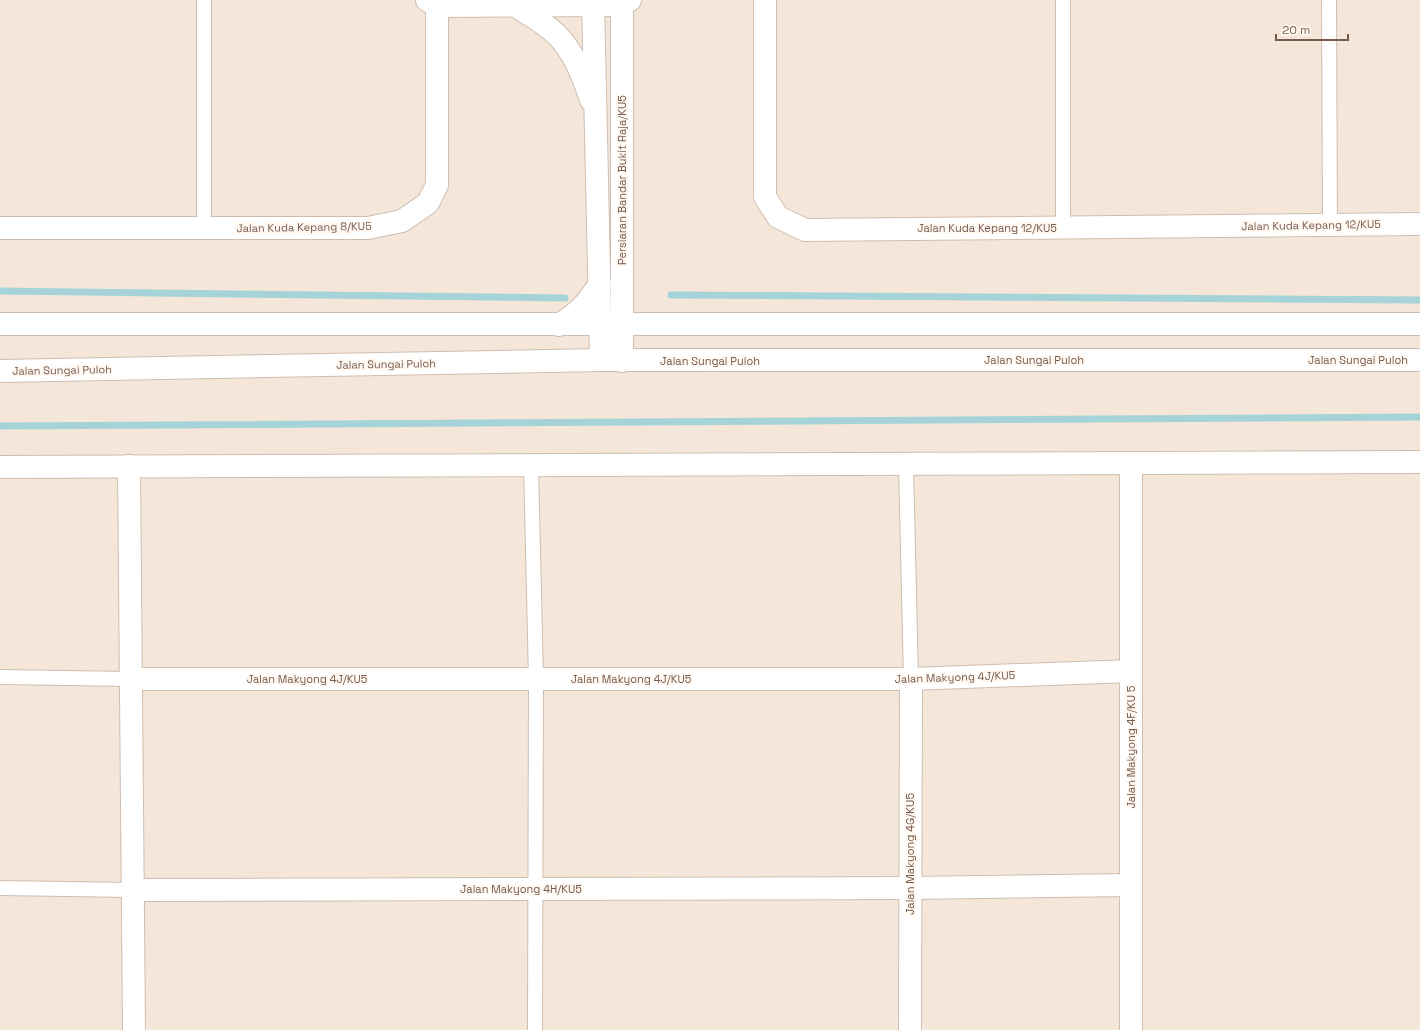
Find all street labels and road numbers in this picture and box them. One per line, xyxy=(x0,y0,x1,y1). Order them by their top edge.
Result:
street label: Persiaran Bandar Bukit Raja/KU5 xyxy=(615,95,629,265)
street label: Jalan Kuda Kepang 12/KU5 xyxy=(1241,217,1381,233)
street label: Jalan Kuda Kepang 8/KU5 xyxy=(236,219,372,235)
street label: Jalan Kuda Kepang 12/KU5 xyxy=(917,221,1057,235)
street label: Jalan Sungai Puloh xyxy=(984,353,1084,367)
street label: Jalan Sungai Puloh xyxy=(1308,353,1408,367)
street label: Jalan Sungai Puloh xyxy=(660,354,760,368)
street label: Jalan Sungai Puloh xyxy=(336,356,436,372)
street label: Jalan Sungai Puloh xyxy=(12,362,112,378)
street label: Jalan Makyong 4J/KU5 xyxy=(894,668,1016,686)
street label: Jalan Makyong 4J/KU5 xyxy=(247,672,368,686)
street label: Jalan Makyong 4J/KU5 xyxy=(571,672,692,686)
street label: Jalan Makyong 4F/KU 5 xyxy=(1124,685,1138,808)
street label: Jalan Makyong 4G/KU5 xyxy=(903,793,917,915)
street label: Jalan Makyong 4H/KU5 xyxy=(460,882,582,896)

